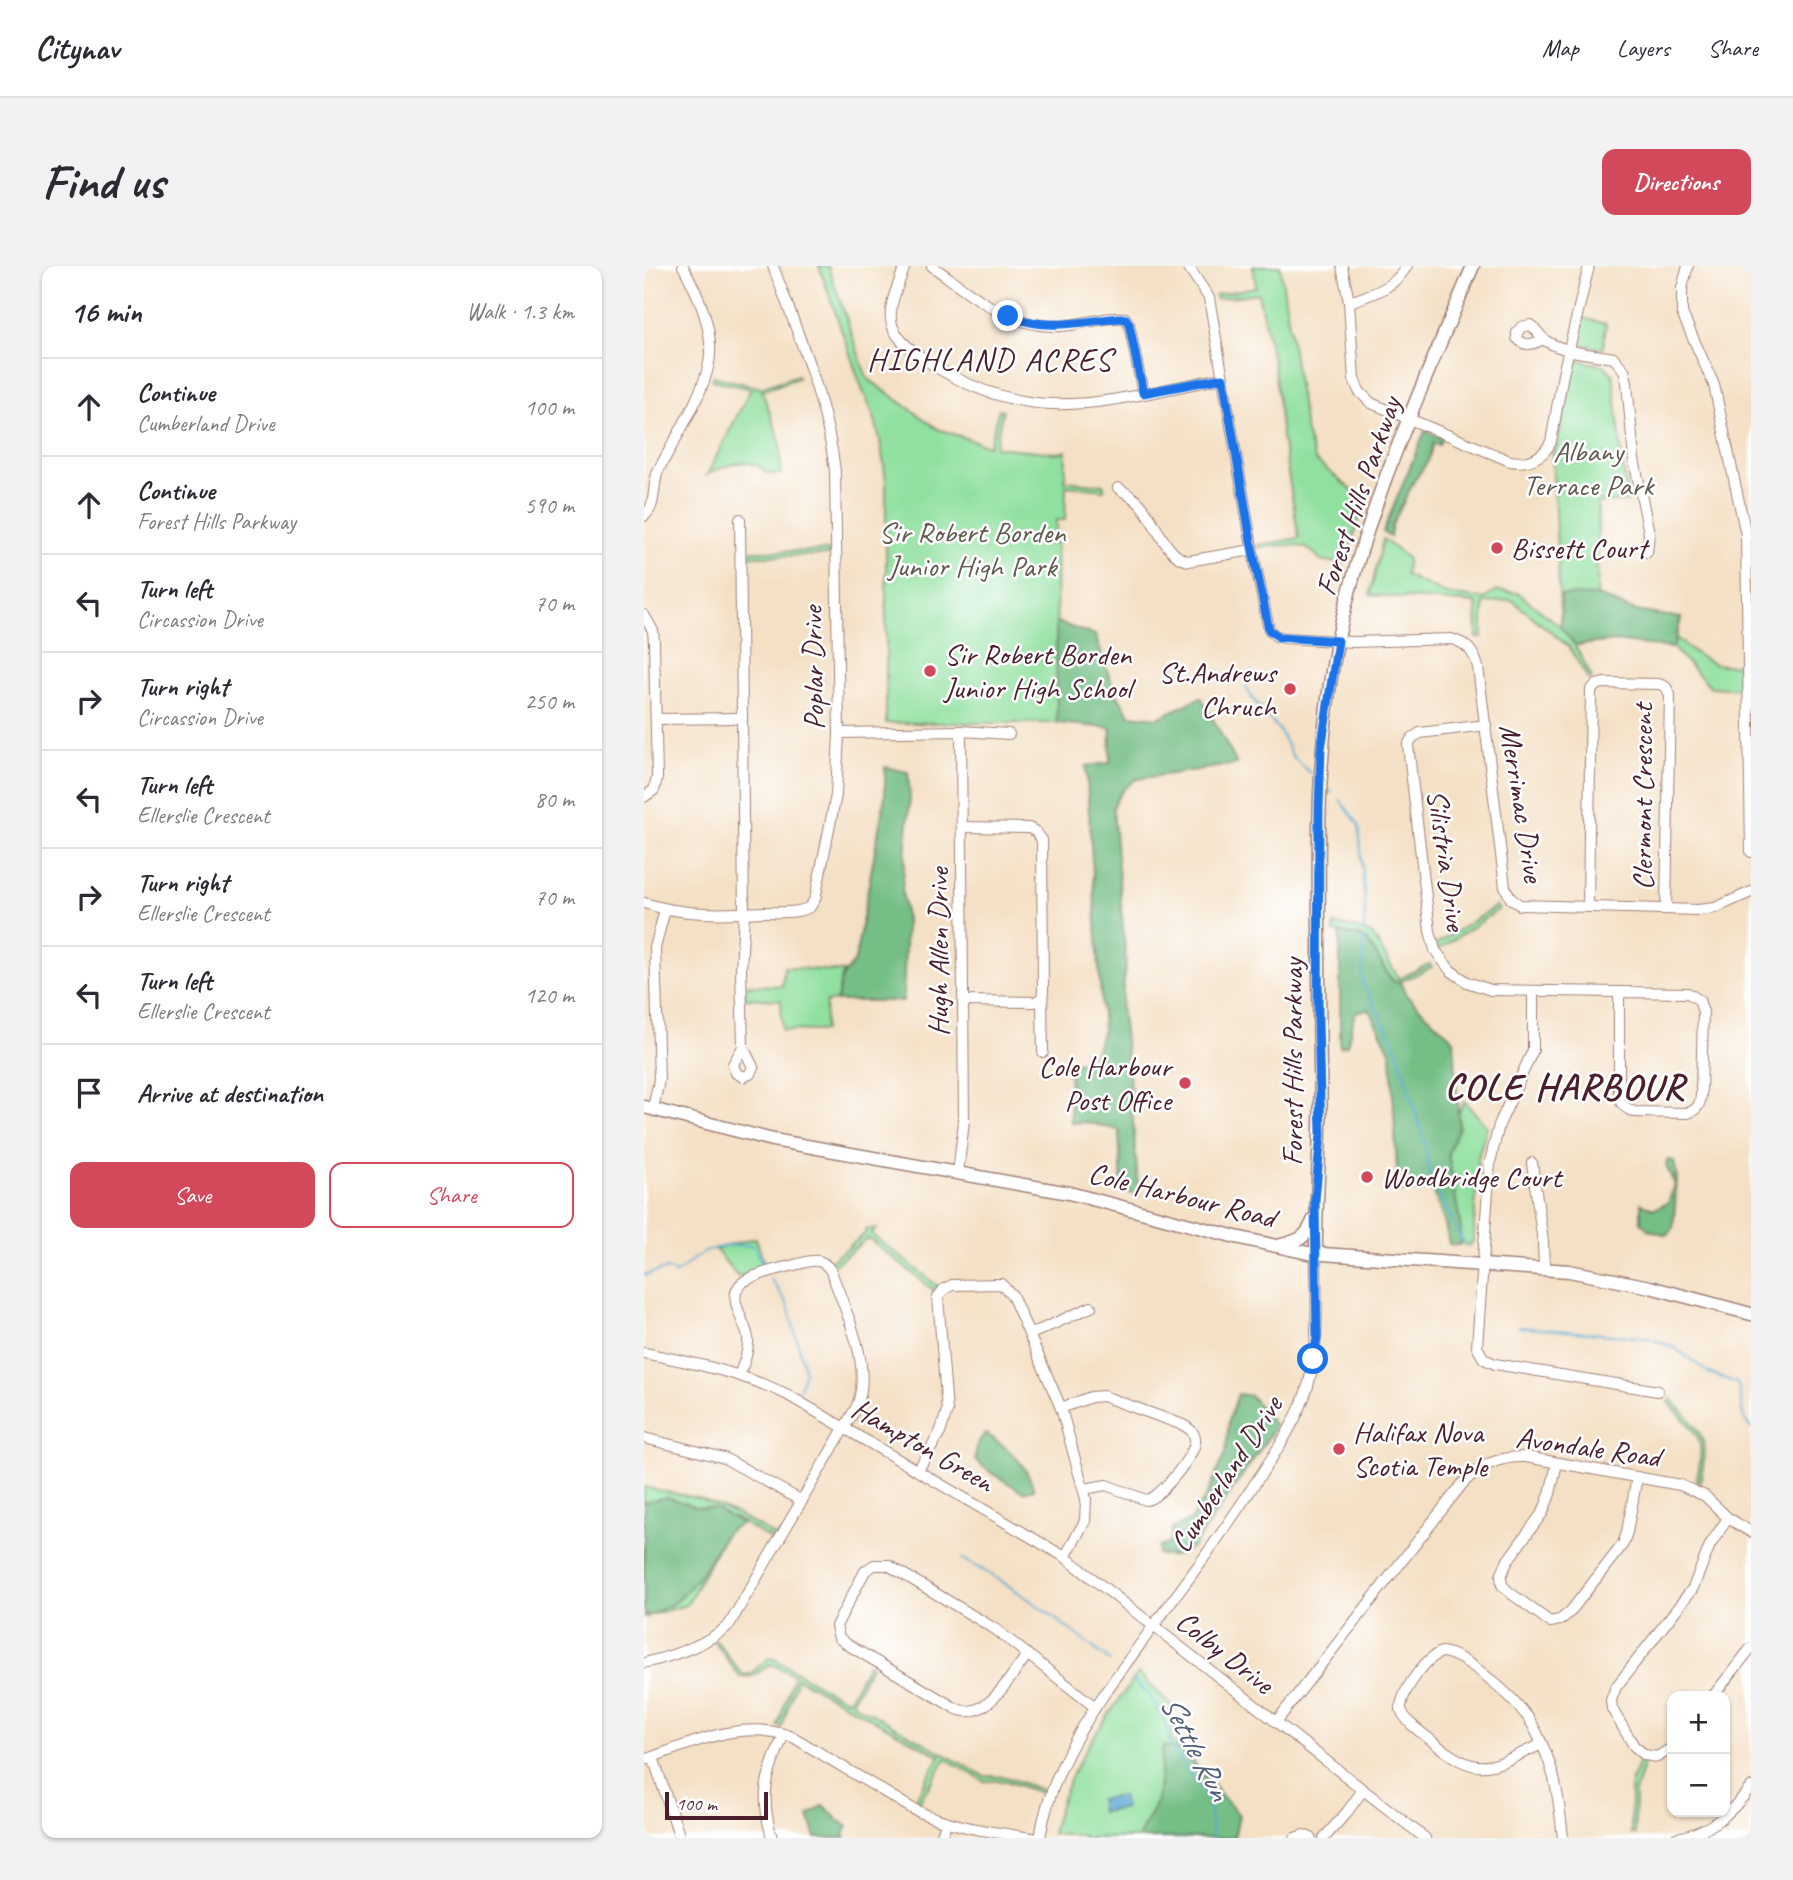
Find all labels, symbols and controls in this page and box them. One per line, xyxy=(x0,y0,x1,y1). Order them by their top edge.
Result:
text: Citynav xyxy=(35,27,119,69)
text: Map xyxy=(1542,33,1579,63)
text: Layers xyxy=(1617,33,1670,63)
text: Share xyxy=(1708,33,1758,63)
button: Directions xyxy=(1602,149,1751,215)
text: Find us xyxy=(42,151,164,213)
text: 16 min xyxy=(70,293,142,331)
text: Walk · 1.3 km xyxy=(466,297,574,326)
route end xyxy=(992,300,1023,331)
district label: HIGHLAND ACRES xyxy=(867,339,1117,380)
text: Continue xyxy=(137,376,215,409)
icon: ahead xyxy=(70,388,108,426)
street label: Forest Hills Parkway xyxy=(1306,389,1411,600)
text: 100 m xyxy=(525,393,574,422)
text: Cumberland Drive xyxy=(137,409,274,438)
park label: Albany Terrace Park xyxy=(1523,432,1655,504)
text: Continue xyxy=(137,474,215,507)
icon: ahead xyxy=(70,486,108,524)
text: 590 m xyxy=(525,491,574,520)
text: Forest Hills Parkway xyxy=(137,507,296,536)
park label: Sir Robert Borden Junior High Park xyxy=(878,513,1067,585)
place label: Bissett Court xyxy=(1511,529,1650,567)
marker: Bissett Court xyxy=(1489,540,1505,556)
text: Turn left xyxy=(137,572,212,605)
icon: left xyxy=(70,584,108,622)
text: 70 m xyxy=(535,589,574,618)
street label: Poplar Drive xyxy=(793,604,833,730)
text: Circassion Drive xyxy=(137,605,263,634)
place label: Sir Robert Borden Junior High School xyxy=(942,635,1136,707)
place label: St.Andrews Chruch xyxy=(1159,653,1279,725)
marker: Sir Robert Borden Junior High School xyxy=(922,663,938,679)
text: Turn right xyxy=(137,670,228,703)
marker: St.Andrews Chruch xyxy=(1282,681,1298,697)
icon: right xyxy=(70,682,108,720)
text: 250 m xyxy=(525,687,574,716)
street label: Clermont Crescent xyxy=(1623,701,1661,890)
text: Circassion Drive xyxy=(137,703,263,732)
street label: Merrimac Drive xyxy=(1491,722,1554,887)
text: Turn left xyxy=(137,768,212,801)
icon: left xyxy=(70,780,108,818)
text: 80 m xyxy=(535,785,574,814)
street label: Silistria Drive xyxy=(1418,787,1476,935)
text: Ellerslie Crescent xyxy=(137,801,270,830)
street label: Hugh Allen Drive xyxy=(919,865,957,1036)
text: Turn right xyxy=(137,866,228,899)
icon: right xyxy=(70,878,108,916)
text: 70 m xyxy=(535,883,574,912)
text: Ellerslie Crescent xyxy=(137,899,270,928)
street label: Forest Hills Parkway xyxy=(1273,956,1311,1166)
text: Turn left xyxy=(137,964,212,997)
icon: left xyxy=(70,976,108,1014)
text: 120 m xyxy=(525,981,574,1010)
text: Ellerslie Crescent xyxy=(137,997,270,1026)
place label: Cole Harbour Post Office xyxy=(1039,1047,1174,1119)
district label: COLE HARBOUR xyxy=(1445,1063,1688,1110)
icon: arrive xyxy=(70,1074,108,1112)
marker: Cole Harbour Post Office xyxy=(1177,1075,1193,1091)
text: Arrive at destination xyxy=(137,1077,323,1110)
street label: Cole Harbour Road xyxy=(1085,1153,1283,1238)
place label: Woodbridge Court xyxy=(1381,1158,1564,1196)
button: Save xyxy=(70,1162,315,1228)
button: Share xyxy=(329,1162,574,1228)
marker: Woodbridge Court xyxy=(1359,1169,1375,1185)
route start xyxy=(1297,1343,1328,1374)
street label: Cumberland Drive xyxy=(1161,1387,1292,1559)
street label: Hampton Green xyxy=(845,1389,1002,1502)
place label: Halifax Nova Scotia Temple xyxy=(1353,1413,1489,1485)
street label: Avondale Road xyxy=(1514,1418,1667,1476)
marker: Halifax Nova Scotia Temple xyxy=(1331,1441,1347,1457)
street label: Colby Drive xyxy=(1168,1602,1283,1703)
water label: Settle Run xyxy=(1151,1688,1241,1809)
map controls xyxy=(1667,1691,1730,1817)
button: + xyxy=(1667,1691,1730,1754)
button: − xyxy=(1667,1754,1730,1817)
scale bar xyxy=(665,1789,768,1821)
text: 100 m xyxy=(676,1792,717,1816)

